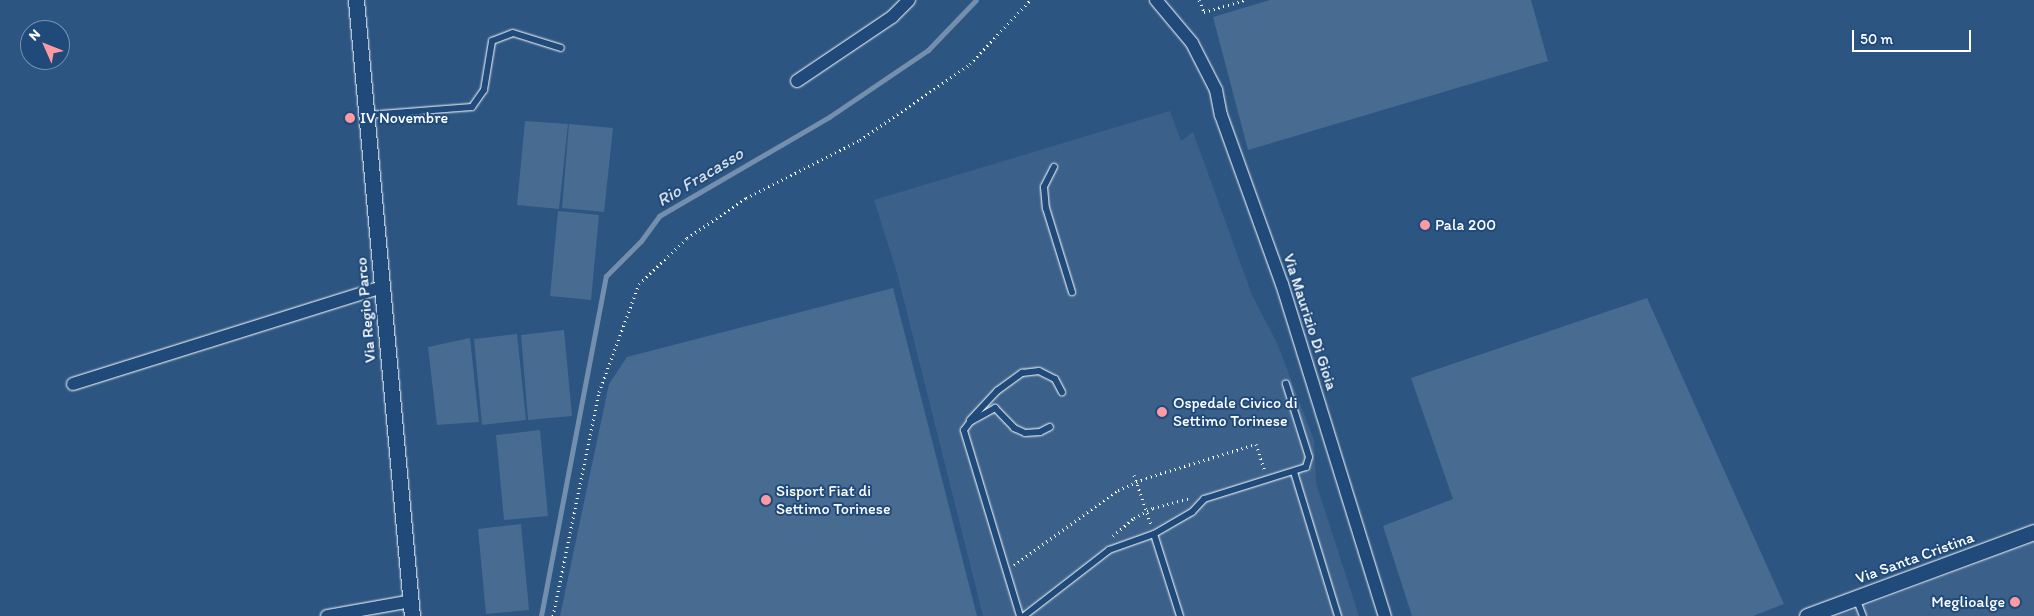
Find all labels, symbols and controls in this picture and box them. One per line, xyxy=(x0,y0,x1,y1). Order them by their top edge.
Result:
north arrow xyxy=(20,20,70,70)
scale bar xyxy=(1854,20,1973,52)
text: N xyxy=(25,26,44,44)
text: 50 m xyxy=(1860,30,1893,48)
place label: IV Novembre xyxy=(360,108,448,128)
marker: IV Novembre xyxy=(344,112,356,124)
water label: Rio Fracasso xyxy=(653,143,747,211)
place label: Pala 200 xyxy=(1435,215,1496,235)
marker: Pala 200 xyxy=(1419,219,1431,231)
street label: Via Maurizio Di Gioia xyxy=(1279,251,1341,393)
street label: Via Regio Parco xyxy=(352,257,380,363)
place label: Ospedale Civico di Settimo Torinese xyxy=(1173,393,1297,431)
marker: Ospedale Civico di Settimo Torinese xyxy=(1155,405,1169,419)
place label: Sisport Fiat di Settimo Torinese xyxy=(776,481,890,519)
marker: Sisport Fiat di Settimo Torinese xyxy=(760,494,772,506)
street label: Via Santa Cristina xyxy=(1853,528,1977,588)
place label: Meglioalge xyxy=(1931,592,2005,612)
marker: Meglioalge xyxy=(2009,596,2021,608)

